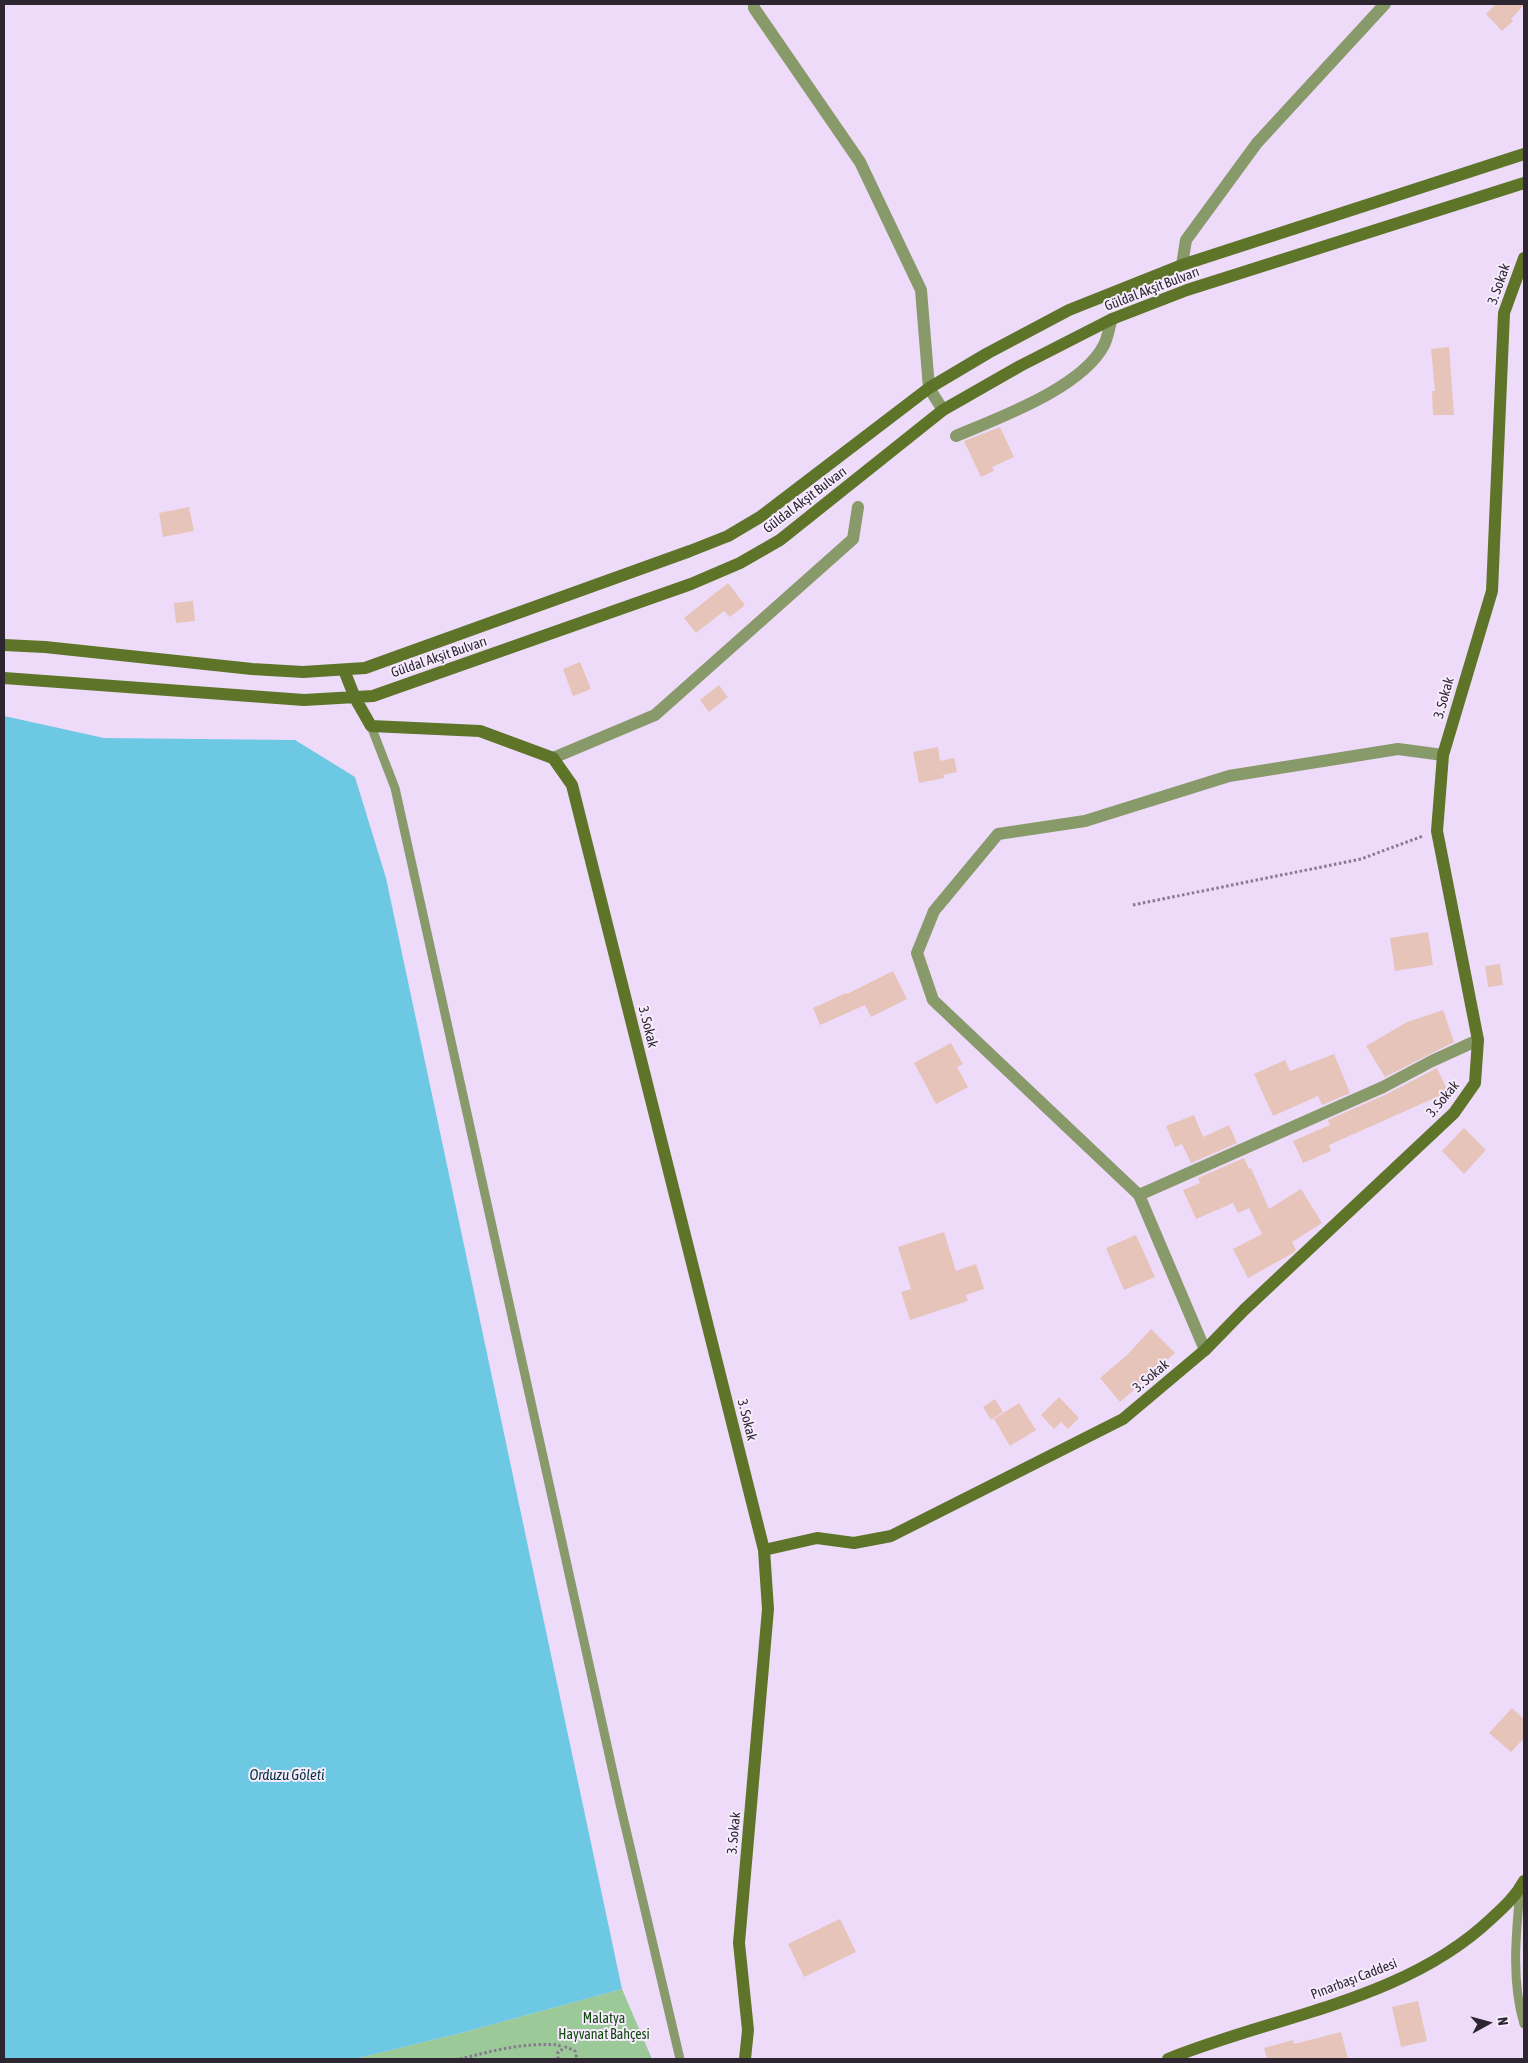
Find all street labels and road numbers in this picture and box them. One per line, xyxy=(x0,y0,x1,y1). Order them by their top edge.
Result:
street label: 3. Sokak xyxy=(1484,261,1514,307)
street label: Güldal Akşit Bulvarı xyxy=(1102,263,1202,315)
street label: Güldal Akşit Bulvarı xyxy=(760,463,850,537)
street label: Güldal Akşit Bulvarı xyxy=(389,633,489,681)
street label: 3. Sokak xyxy=(1430,675,1458,721)
street label: 3. Sokak xyxy=(635,1004,661,1050)
street label: 3. Sokak xyxy=(1423,1077,1463,1121)
street label: 3. Sokak xyxy=(1129,1356,1173,1396)
street label: 3. Sokak xyxy=(734,1397,760,1443)
street label: 3. Sokak xyxy=(724,1811,744,1855)
street label: Pınarbaşı Caddesi xyxy=(1308,1955,1400,2003)

